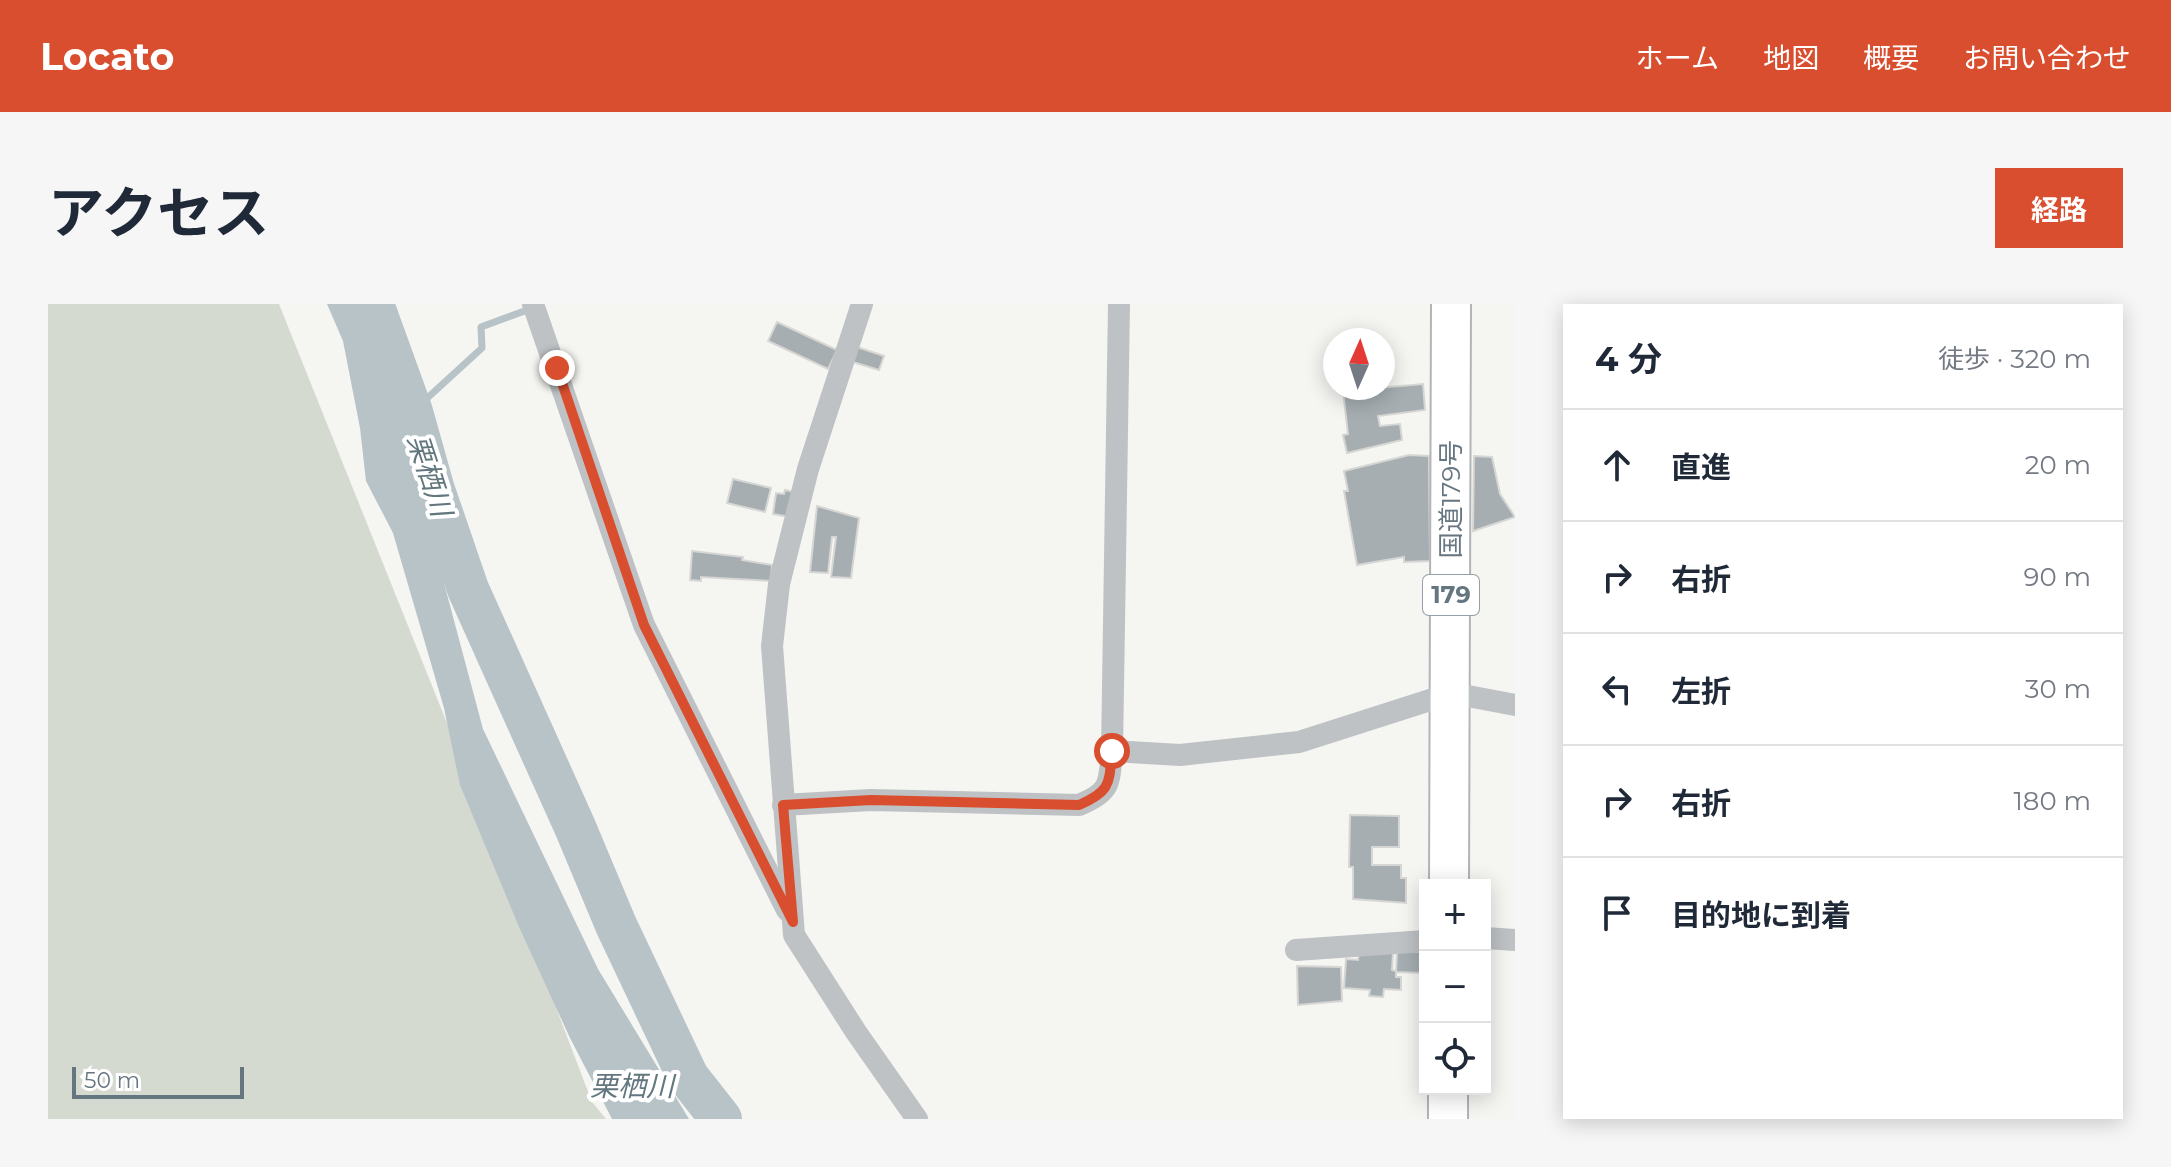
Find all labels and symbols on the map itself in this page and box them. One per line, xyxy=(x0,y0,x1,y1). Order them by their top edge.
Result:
north arrow xyxy=(1323,328,1395,400)
route end xyxy=(539,350,575,386)
water label: 栗栖川 xyxy=(401,430,460,523)
street label: 国道179号 xyxy=(1435,440,1467,558)
road number: 179 xyxy=(1423,575,1479,615)
route start xyxy=(1094,733,1130,769)
scale bar xyxy=(72,1063,244,1099)
water label: 栗栖川 xyxy=(590,1069,677,1103)

